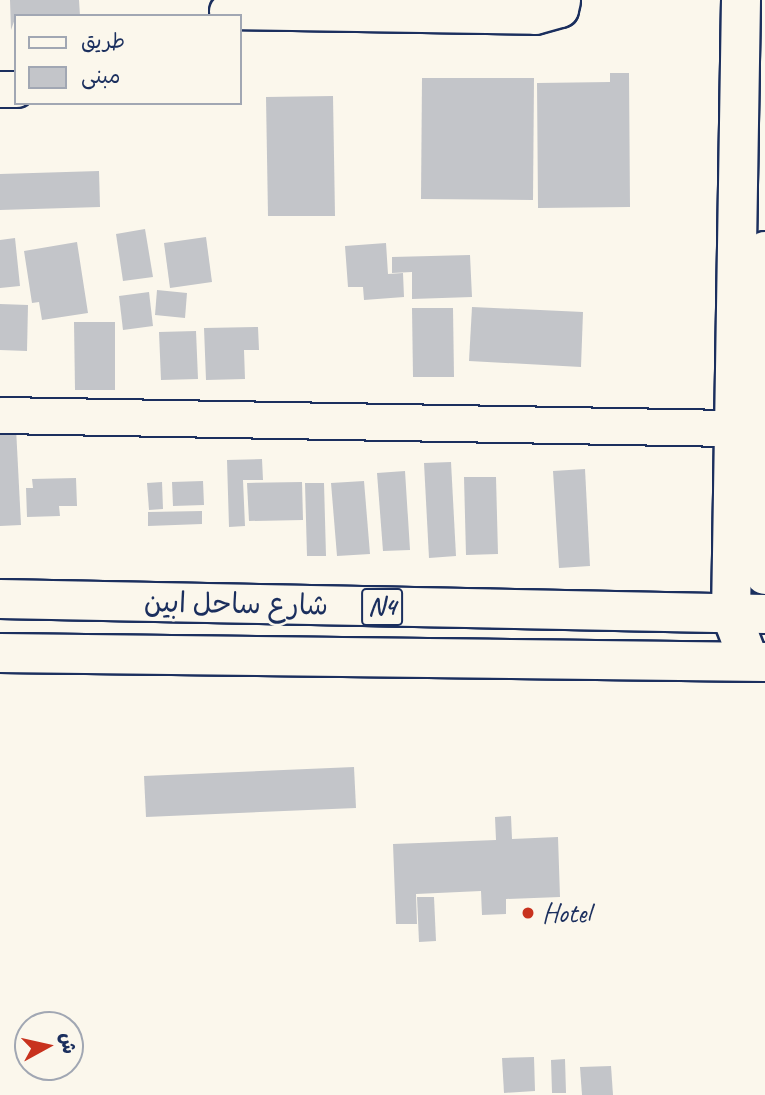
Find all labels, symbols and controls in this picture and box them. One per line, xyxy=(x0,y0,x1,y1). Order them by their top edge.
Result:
legend xyxy=(14,14,242,105)
text: طريق xyxy=(81,28,125,54)
text: مبنى xyxy=(81,63,120,89)
road number: N4 xyxy=(361,584,403,629)
street label: شارع ساحل ابين xyxy=(144,586,328,622)
place label: Hotel xyxy=(542,896,591,930)
marker: Hotel xyxy=(520,905,536,921)
north arrow xyxy=(14,1011,84,1081)
text: ش xyxy=(54,1031,81,1055)

